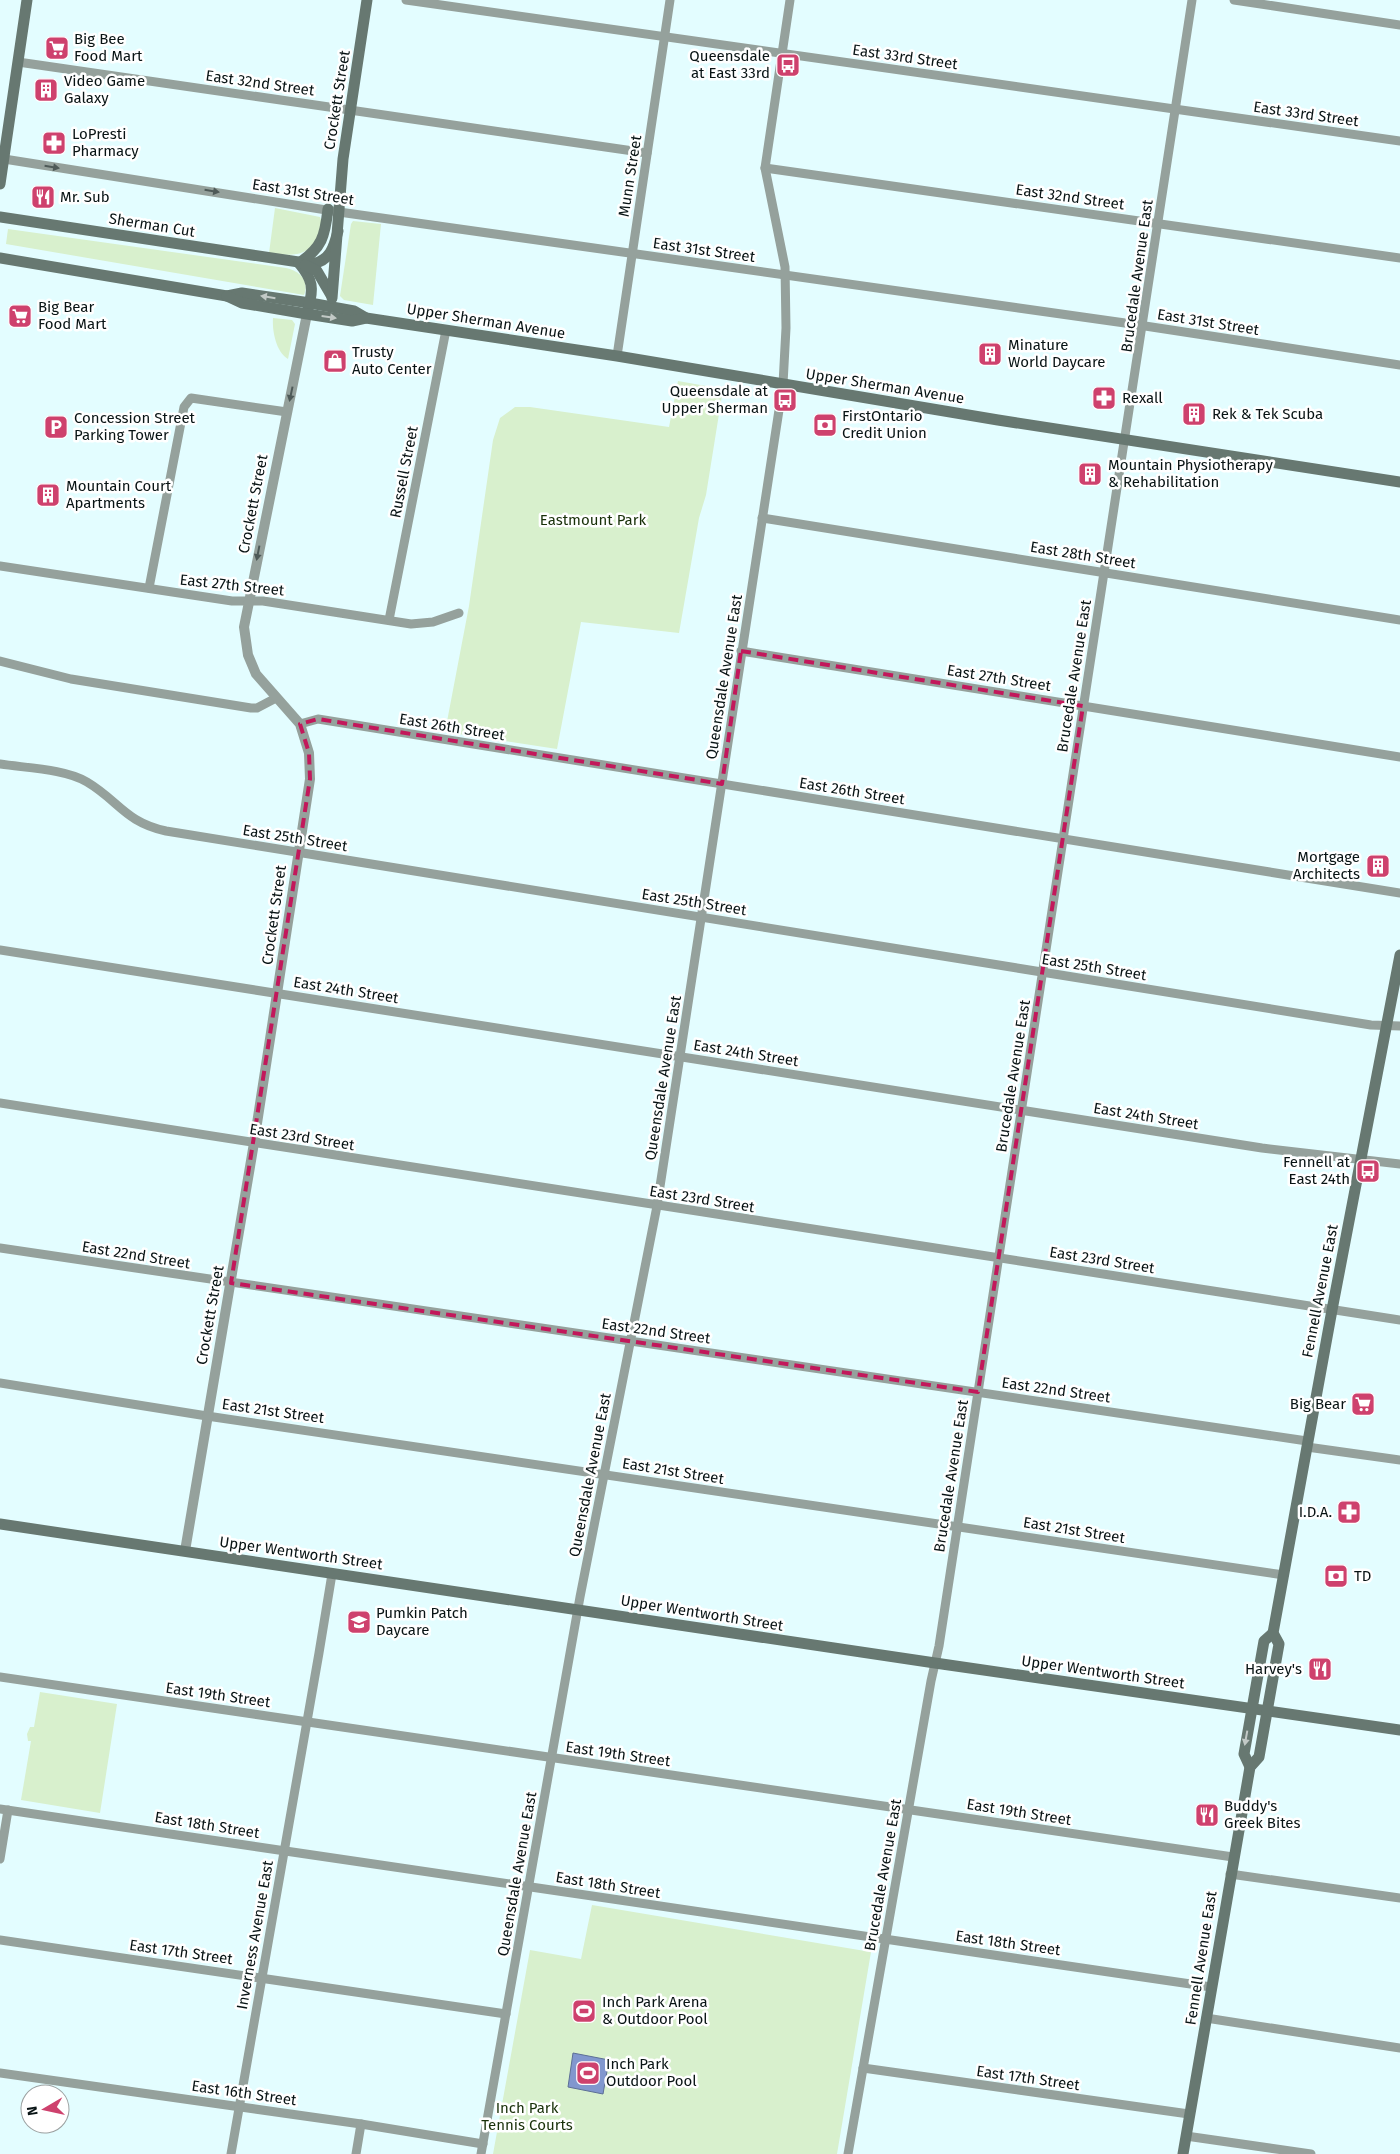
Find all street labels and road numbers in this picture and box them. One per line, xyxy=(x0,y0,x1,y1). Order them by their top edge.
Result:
street label: East 33rd Street xyxy=(851,41,959,73)
street label: Crockett Street xyxy=(320,48,354,151)
street label: East 32nd Street xyxy=(205,66,316,100)
street label: East 33rd Street xyxy=(1252,98,1360,130)
street label: Munn Street xyxy=(615,133,645,218)
street label: East 31st Street xyxy=(251,175,356,209)
street label: East 32nd Street xyxy=(1015,180,1126,214)
street label: Brucedale Avenue East xyxy=(1117,198,1157,354)
street label: Sherman Cut xyxy=(108,209,197,241)
street label: East 31st Street xyxy=(652,234,757,266)
street label: Upper Sherman Avenue xyxy=(405,300,567,342)
street label: East 31st Street xyxy=(1156,305,1261,339)
street label: Upper Sherman Avenue xyxy=(804,365,966,407)
street label: Russell Street xyxy=(386,424,422,520)
street label: Crockett Street xyxy=(235,452,272,555)
street label: East 28th Street xyxy=(1029,538,1138,572)
street label: East 27th Street xyxy=(179,571,286,600)
street label: Queensdale Avenue East xyxy=(702,593,746,761)
street label: Brucedale Avenue East xyxy=(1053,598,1095,754)
street label: East 27th Street xyxy=(946,661,1053,695)
street label: East 26th Street xyxy=(398,710,507,744)
street label: East 26th Street xyxy=(798,774,907,808)
street label: East 25th Street xyxy=(241,821,349,855)
street label: Crockett Street xyxy=(258,863,290,966)
street label: East 25th Street xyxy=(640,885,748,919)
street label: East 25th Street xyxy=(1040,950,1148,984)
street label: East 24th Street xyxy=(292,973,400,1007)
street label: Queensdale Avenue East xyxy=(641,994,685,1162)
street label: Brucedale Avenue East xyxy=(992,998,1034,1154)
street label: East 24th Street xyxy=(692,1036,800,1070)
street label: East 24th Street xyxy=(1092,1099,1200,1133)
street label: East 23rd Street xyxy=(248,1120,356,1154)
street label: East 23rd Street xyxy=(648,1182,756,1216)
street label: Fennell Avenue East xyxy=(1298,1222,1342,1359)
street label: East 22nd Street xyxy=(81,1238,192,1273)
street label: East 23rd Street xyxy=(1048,1243,1156,1277)
street label: Crockett Street xyxy=(192,1263,228,1366)
street label: East 22nd Street xyxy=(601,1314,712,1348)
street label: East 22nd Street xyxy=(1001,1373,1112,1407)
street label: Queensdale Avenue East xyxy=(565,1391,615,1559)
street label: East 21st Street xyxy=(221,1395,326,1427)
street label: Brucedale Avenue East xyxy=(930,1398,972,1554)
street label: East 21st Street xyxy=(621,1454,726,1488)
street label: East 21st Street xyxy=(1022,1513,1127,1547)
street label: Upper Wentworth Street xyxy=(218,1533,384,1573)
street label: Upper Wentworth Street xyxy=(619,1591,785,1635)
street label: Upper Wentworth Street xyxy=(1020,1652,1186,1692)
street label: East 19th Street xyxy=(165,1679,272,1711)
street label: East 19th Street xyxy=(565,1738,672,1770)
street label: Queensdale Avenue East xyxy=(494,1790,540,1958)
street label: East 19th Street xyxy=(965,1795,1073,1829)
street label: Brucedale Avenue East xyxy=(861,1797,905,1952)
street label: East 18th Street xyxy=(153,1808,261,1842)
street label: Inverness Avenue East xyxy=(233,1858,277,2011)
street label: East 18th Street xyxy=(554,1868,662,1902)
street label: Fennell Avenue East xyxy=(1182,1889,1221,2026)
street label: East 18th Street xyxy=(954,1927,1062,1959)
street label: East 17th Street xyxy=(128,1936,234,1968)
street label: East 17th Street xyxy=(975,2062,1081,2094)
street label: East 16th Street xyxy=(190,2077,298,2109)

